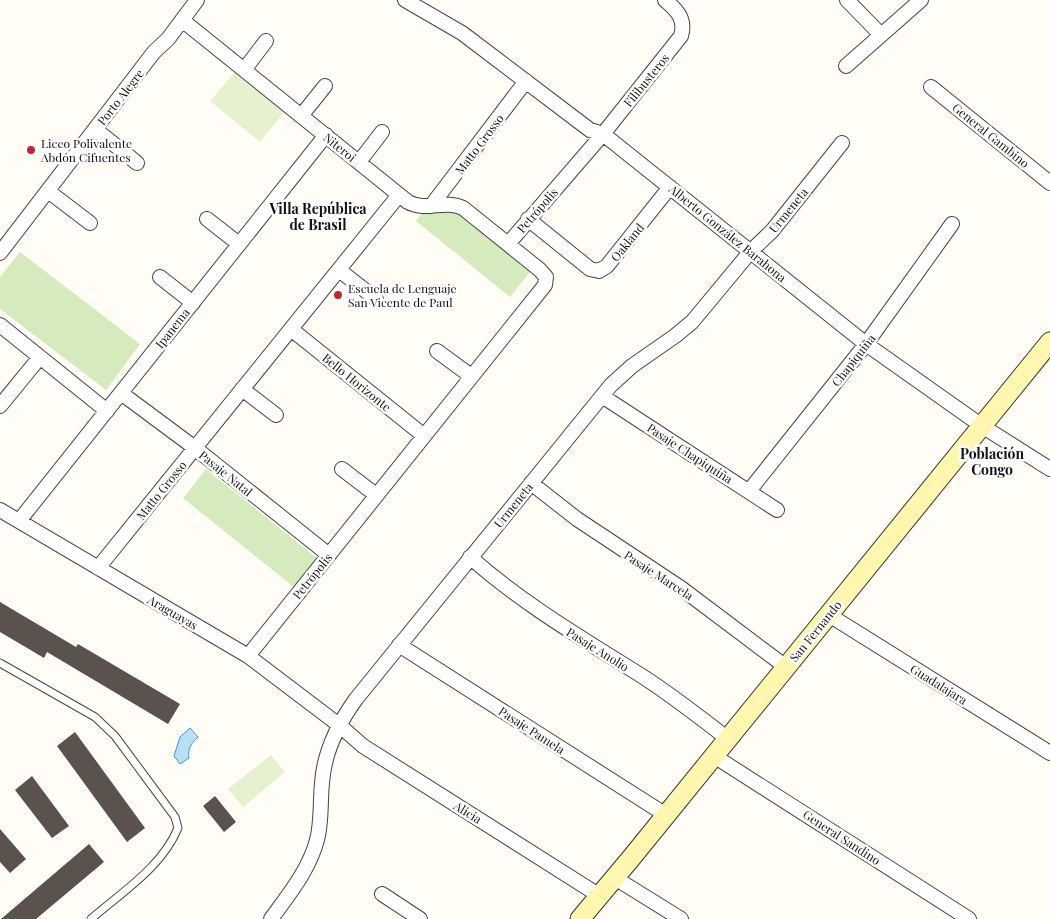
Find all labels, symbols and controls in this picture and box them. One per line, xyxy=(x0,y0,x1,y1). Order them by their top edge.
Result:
street label: Filibusteros xyxy=(620,50,672,110)
street label: Porto Alegre xyxy=(93,66,147,128)
street label: General Gambino xyxy=(949,99,1033,171)
street label: Matto Grosso xyxy=(451,110,507,177)
street label: Niteroi xyxy=(320,129,360,165)
place label: Liceo Polivalente Abdón Cifuentes xyxy=(40,135,132,165)
marker: Liceo Polivalente Abdón Cifuentes xyxy=(25,144,37,156)
street label: Alberto González Barahona xyxy=(665,180,790,285)
street label: Petrópolis xyxy=(513,184,561,236)
street label: Urmeneta xyxy=(765,184,811,236)
district label: Villa República de Brasil xyxy=(268,199,367,234)
street label: Oakland xyxy=(607,220,647,264)
place label: Escuela de Lenguaje San Vicente de Paul xyxy=(348,280,457,310)
marker: Escuela de Lenguaje San Vicente de Paul xyxy=(332,289,344,301)
street label: Ipanema xyxy=(151,305,193,351)
street label: Chapiquiña xyxy=(828,331,878,389)
street label: Bello Horizonte xyxy=(319,349,395,415)
street label: Pasaje Chapiquiña xyxy=(644,419,736,487)
district label: Población Congo xyxy=(960,444,1024,479)
street label: Pasaje Natal xyxy=(196,447,256,500)
street label: Matto Grosso xyxy=(132,457,190,523)
street label: Urmeneta xyxy=(490,479,536,531)
street label: Pasaje Marcela xyxy=(621,547,697,603)
street label: Petrópolis xyxy=(289,550,335,602)
street label: Araguayas xyxy=(144,591,201,633)
street label: San Fernando xyxy=(785,597,845,665)
street label: Pasaje Anolio xyxy=(564,623,633,675)
street label: Guadalajara xyxy=(908,660,970,708)
street label: Pasaje Pamela xyxy=(496,703,568,757)
street label: Alicia xyxy=(450,797,485,827)
street label: General Sandino xyxy=(800,806,884,868)

